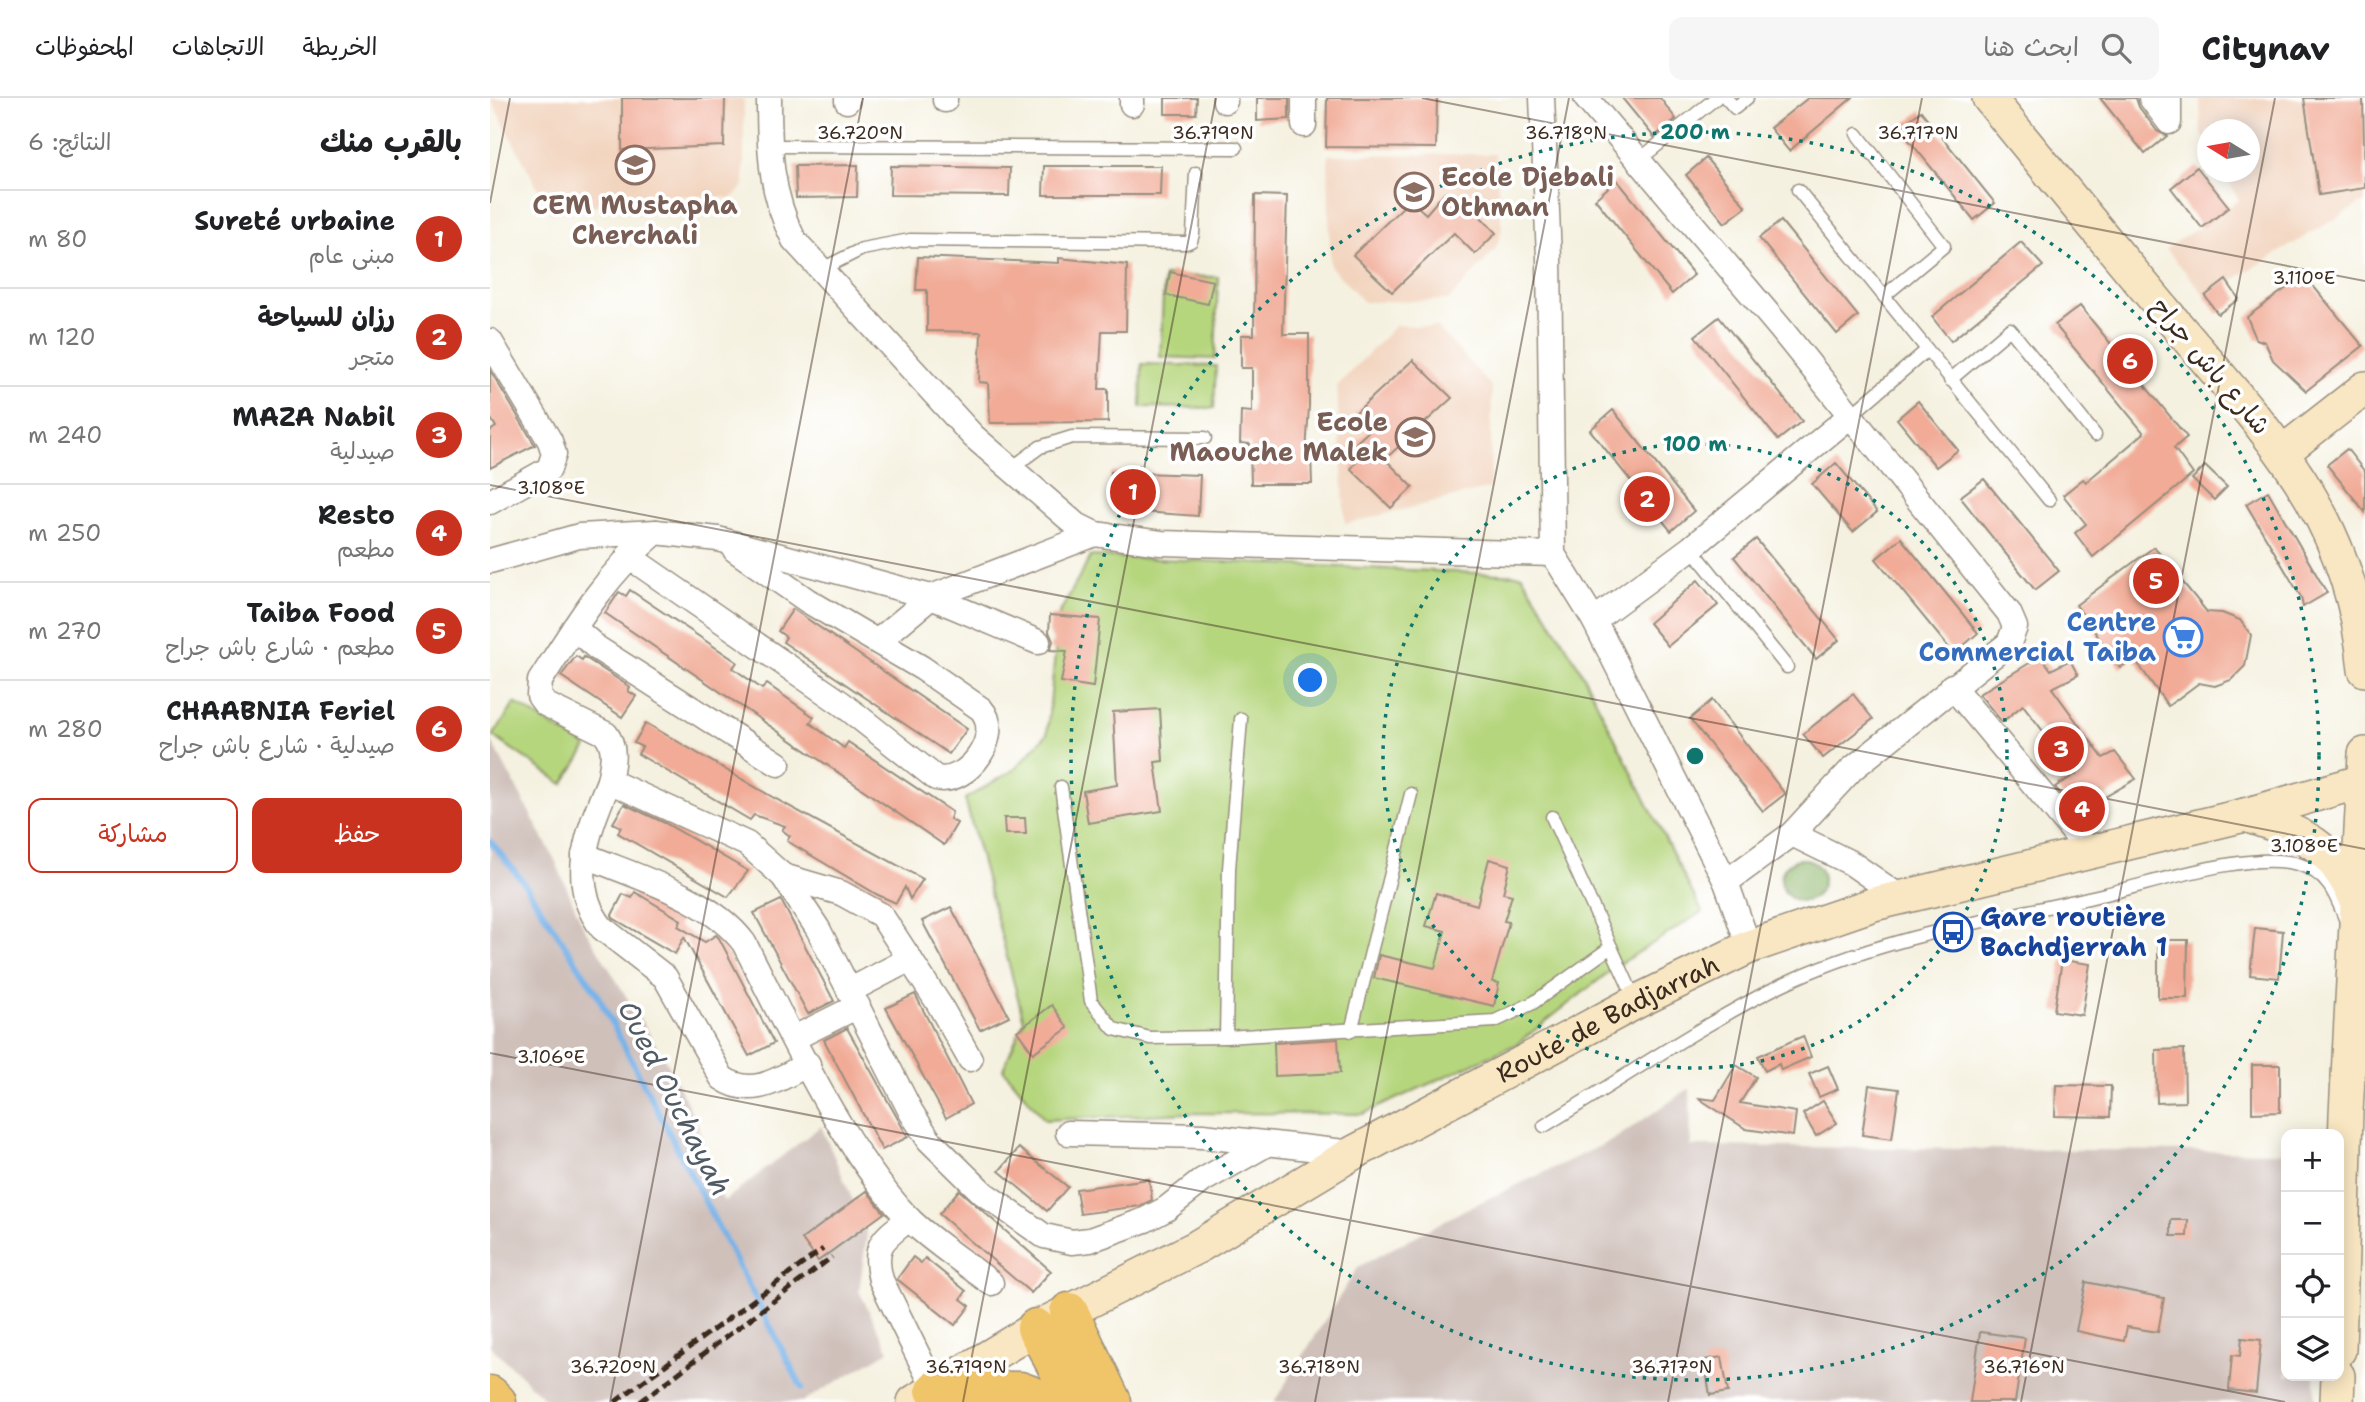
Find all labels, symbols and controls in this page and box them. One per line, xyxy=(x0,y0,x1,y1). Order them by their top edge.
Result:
search box xyxy=(1669,17,2159,80)
text: Citynav xyxy=(2201,26,2330,71)
text: ابحث هنا xyxy=(1983,29,2079,64)
icon: search xyxy=(2097,29,2135,67)
text: المحفوظات xyxy=(35,31,134,63)
text: الاتجاهات xyxy=(172,31,265,63)
text: الخريطة xyxy=(303,31,377,63)
text: 200 m xyxy=(1660,118,1730,146)
north arrow xyxy=(2197,119,2260,182)
text: بالقرب منك xyxy=(320,121,462,162)
text: 36.720°N xyxy=(817,121,903,145)
text: 36.719°N xyxy=(1172,121,1254,145)
text: 36.718°N xyxy=(1525,121,1607,145)
text: 36.717°N xyxy=(1877,121,1959,145)
text: النتائج: 6 xyxy=(28,127,111,157)
school or university icon: CEM Mustapha Cherchali xyxy=(614,144,656,186)
place label: Ecole Djebali Othman xyxy=(1441,159,1614,224)
school or university icon: Ecole Djebali Othman xyxy=(1393,171,1435,213)
place label: CEM Mustapha Cherchali xyxy=(532,187,738,252)
text: Sureté urbaine xyxy=(194,203,395,238)
text: 80 m xyxy=(28,224,87,254)
text: 1 xyxy=(434,224,444,254)
text: مبنى عام xyxy=(308,240,395,270)
text: 3.110°E xyxy=(2273,266,2335,290)
street label: شارع باش جراح xyxy=(2143,290,2279,442)
text: رزان للسياحة xyxy=(257,299,395,334)
text: 120 m xyxy=(28,322,96,352)
text: 2 xyxy=(431,322,447,352)
pin: 6 xyxy=(2107,335,2153,387)
text: متجر xyxy=(350,342,395,372)
text: MAZA Nabil xyxy=(232,399,395,434)
place label: Ecole Maouche Malek xyxy=(1169,404,1388,469)
school or university icon: Ecole Maouche Malek xyxy=(1394,416,1436,458)
text: 240 m xyxy=(28,420,102,450)
text: 3 xyxy=(431,420,447,450)
text: 100 m xyxy=(1663,430,1727,458)
text: صيدلية xyxy=(330,436,395,466)
pin: 1 xyxy=(1110,466,1156,518)
pin: 2 xyxy=(1624,473,1670,525)
text: 3.108°E xyxy=(517,476,585,500)
text: Resto xyxy=(318,497,395,532)
text: 250 m xyxy=(28,518,101,548)
text: 4 xyxy=(431,518,447,548)
text: مطعم xyxy=(337,534,395,564)
pin: 5 xyxy=(2133,555,2179,607)
text: Taiba Food xyxy=(247,595,395,630)
place label: Centre Commercial Taiba xyxy=(1918,604,2156,669)
text: 270 m xyxy=(28,616,102,646)
text: 5 xyxy=(432,616,446,646)
supermarket icon: Centre Commercial Taiba xyxy=(2162,616,2204,658)
text: مطعم · شارع باش جراح xyxy=(165,632,395,662)
your location xyxy=(1293,663,1327,697)
text: CHAABNIA Feriel xyxy=(166,693,395,728)
text: 280 m xyxy=(28,714,103,744)
text: 6 xyxy=(431,714,447,744)
pin: 3 xyxy=(2038,723,2084,775)
text: صيدلية · شارع باش جراح xyxy=(159,730,395,760)
centre of rings xyxy=(1683,744,1707,768)
pin: 4 xyxy=(2059,783,2105,835)
button: مشاركة xyxy=(28,798,238,873)
button: حفظ xyxy=(252,798,462,873)
text: 3.108°E xyxy=(2270,834,2338,858)
place label: Gare routière Bachdjerrah 1 xyxy=(1980,899,2168,964)
bus stop icon: Gare routière Bachdjerrah 1 xyxy=(1932,911,1974,953)
street label: Route de Badjarrah xyxy=(1490,946,1725,1090)
water label: Oued Ouchayah xyxy=(609,994,741,1202)
text: 3.106°E xyxy=(517,1045,585,1069)
map controls xyxy=(2281,1129,2344,1381)
button: + xyxy=(2281,1129,2344,1192)
button: − xyxy=(2281,1192,2344,1255)
button: locate xyxy=(2281,1255,2344,1318)
button: layers xyxy=(2281,1318,2344,1381)
text: 36.720°N xyxy=(570,1355,656,1379)
text: 36.719°N xyxy=(925,1355,1007,1379)
text: 36.718°N xyxy=(1278,1355,1360,1379)
text: 36.717°N xyxy=(1631,1355,1713,1379)
text: 36.716°N xyxy=(1983,1355,2065,1379)

